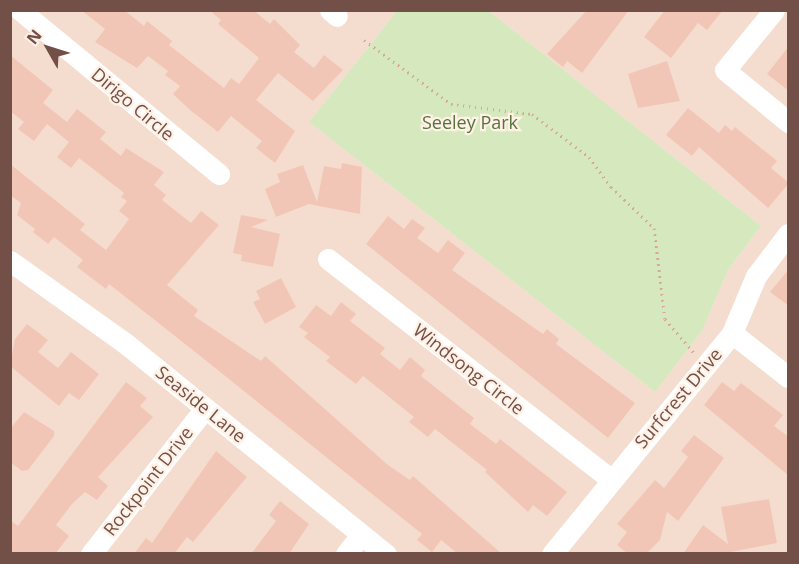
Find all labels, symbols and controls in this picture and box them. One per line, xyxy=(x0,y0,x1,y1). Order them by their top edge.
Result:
north arrow xyxy=(18,18,78,78)
text: N xyxy=(21,25,47,49)
street label: Dirigo Circle xyxy=(87,63,179,145)
park label: Seeley Park xyxy=(422,111,518,133)
street label: Windsong Circle xyxy=(409,319,529,419)
street label: Surfcrest Drive xyxy=(630,344,726,452)
street label: Seaside Lane xyxy=(152,361,250,447)
street label: Rockpoint Drive xyxy=(99,422,197,540)

